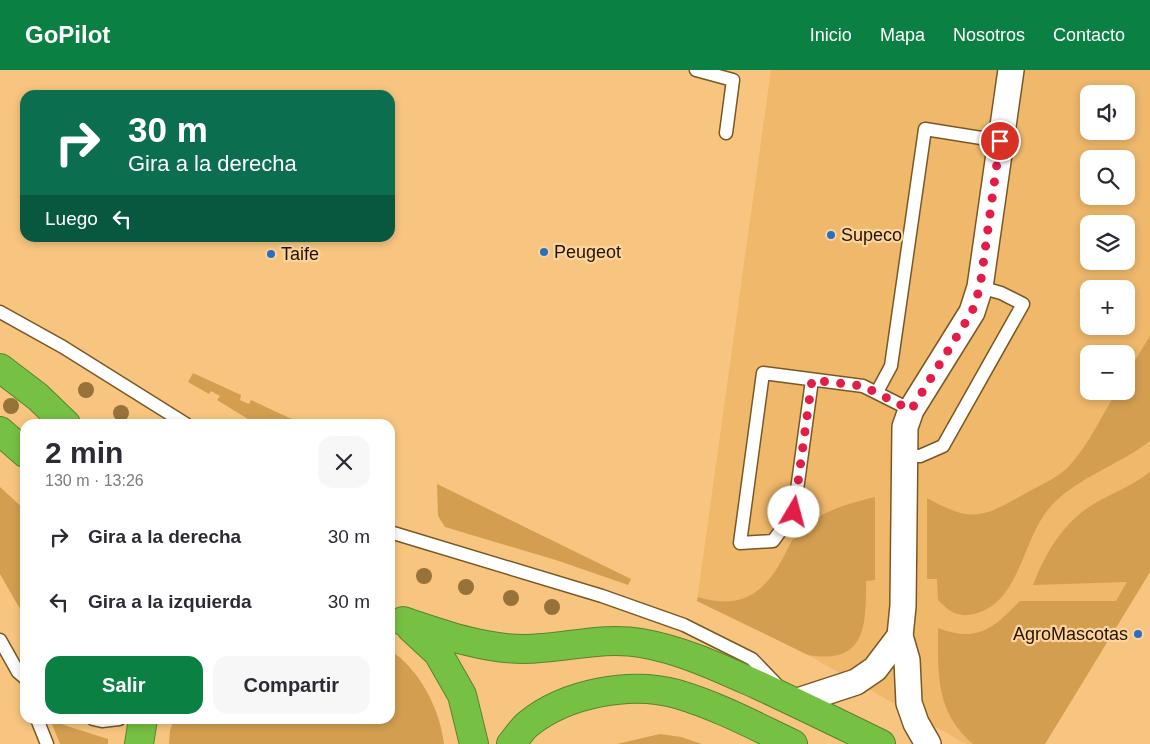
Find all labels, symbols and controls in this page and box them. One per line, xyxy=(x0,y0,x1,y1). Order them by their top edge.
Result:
text: GoPilot xyxy=(25,21,110,48)
text: Inicio xyxy=(810,25,852,45)
text: Mapa xyxy=(880,25,925,45)
text: Nosotros xyxy=(953,25,1025,45)
text: Contacto xyxy=(1053,25,1125,45)
map controls xyxy=(1080,85,1135,400)
button: sound xyxy=(1080,85,1135,140)
icon: right xyxy=(45,110,110,175)
text: 30 m xyxy=(128,110,208,149)
pin xyxy=(979,120,1021,162)
icon: arrive xyxy=(986,127,1014,155)
button: search xyxy=(1080,150,1135,205)
text: Gira a la derecha xyxy=(128,151,297,176)
icon: left xyxy=(108,205,136,233)
text: Luego xyxy=(45,208,98,229)
button: layers xyxy=(1080,215,1135,270)
place label: Supeco xyxy=(841,225,902,245)
marker: Supeco xyxy=(825,229,837,241)
place label: Peugeot xyxy=(554,242,621,262)
place label: Taife xyxy=(281,244,319,264)
marker: Peugeot xyxy=(538,246,550,258)
marker: Taife xyxy=(265,248,277,260)
button: + xyxy=(1080,280,1135,335)
button: − xyxy=(1080,345,1135,400)
text: 2 min xyxy=(45,436,123,469)
button: close xyxy=(318,436,370,488)
text: 130 m · 13:26 xyxy=(45,472,144,489)
position arrow xyxy=(767,485,819,537)
icon: right xyxy=(45,523,73,551)
text: Gira a la derecha xyxy=(88,526,241,547)
text: 30 m xyxy=(328,526,370,547)
icon: left xyxy=(45,588,73,616)
text: Gira a la izquierda xyxy=(88,591,252,612)
text: 30 m xyxy=(328,591,370,612)
place label: AgroMascotas xyxy=(1013,624,1128,644)
marker: AgroMascotas xyxy=(1132,628,1144,640)
button: Salir xyxy=(45,656,203,714)
button: Compartir xyxy=(213,656,370,714)

